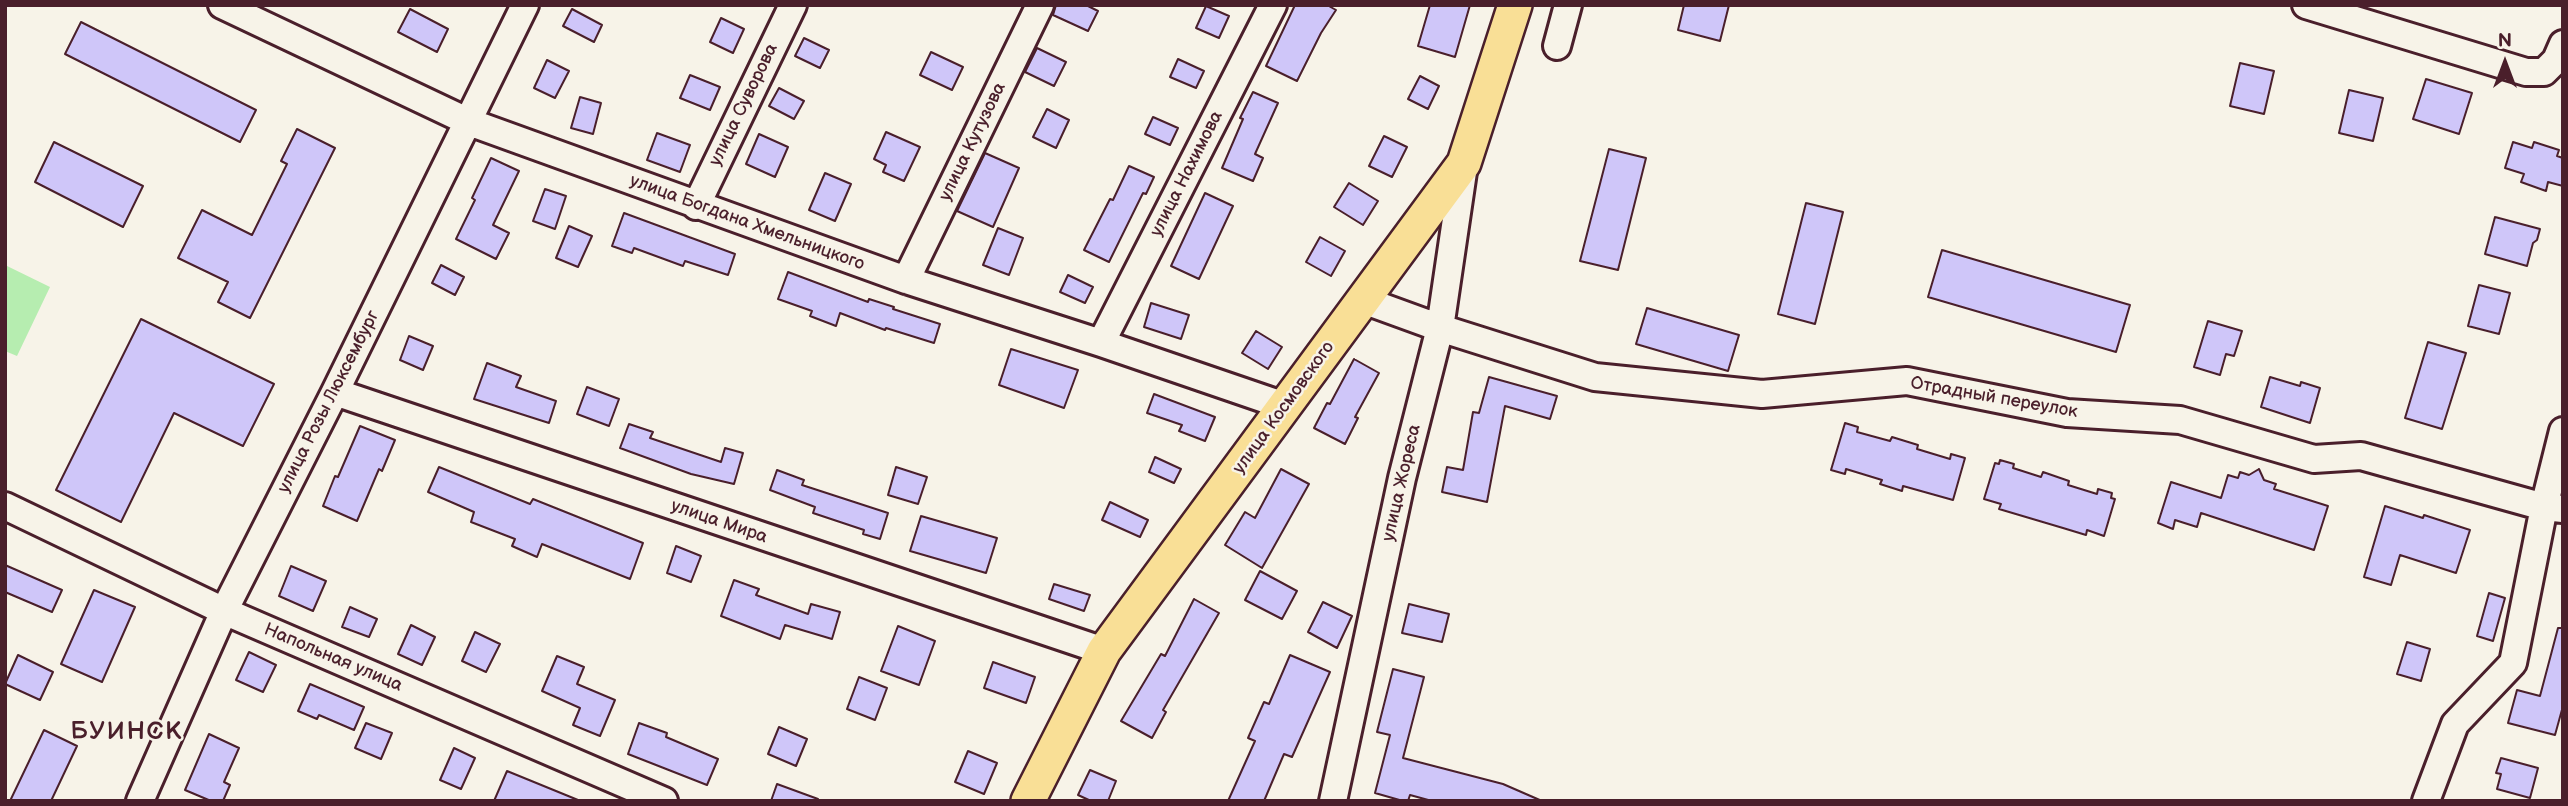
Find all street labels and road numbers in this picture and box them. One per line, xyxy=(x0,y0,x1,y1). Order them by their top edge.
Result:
street label: улица Суворова xyxy=(705,40,783,170)
street label: улица Кутузова xyxy=(935,79,1011,205)
street label: улица Нахимова xyxy=(1146,108,1228,240)
street label: улица Богдана Хмельницкого xyxy=(627,170,867,276)
street label: улица Розы Люксембург xyxy=(274,307,384,497)
street label: улица Космовского xyxy=(1229,337,1339,479)
street label: Отрадный переулок xyxy=(1909,373,2079,423)
street label: улица Жореса xyxy=(1378,422,1426,544)
street label: улица Мира xyxy=(668,495,770,549)
street label: Напольная улица xyxy=(261,619,405,697)

